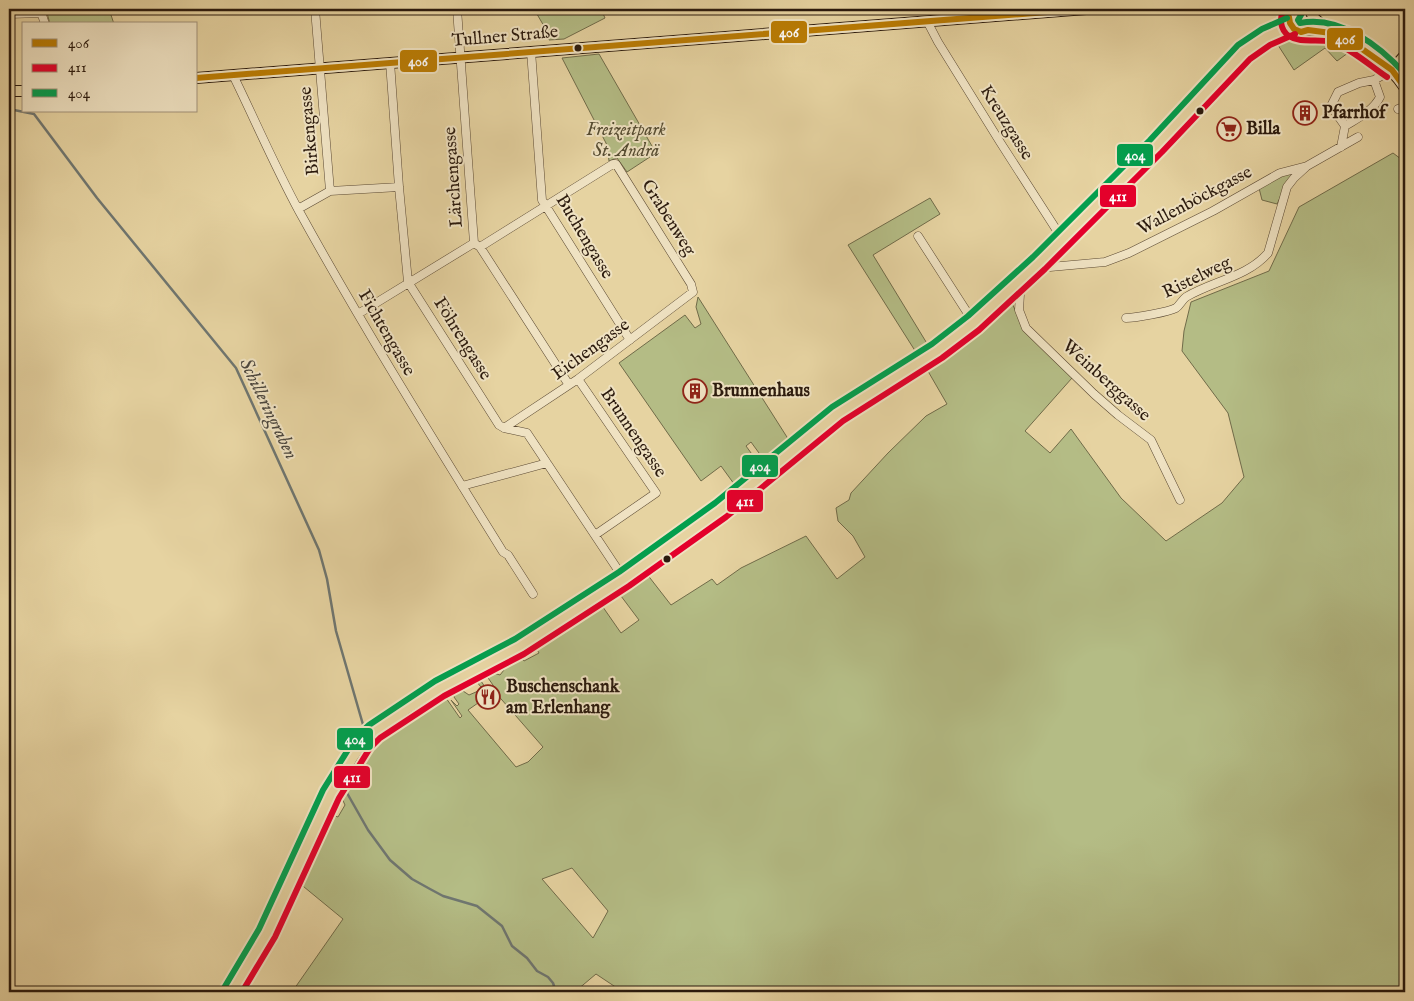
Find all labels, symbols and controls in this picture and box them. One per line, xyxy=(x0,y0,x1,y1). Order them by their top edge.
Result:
line badge: 406 xyxy=(770,20,808,44)
street label: Tullner Straße xyxy=(451,21,559,53)
legend xyxy=(22,22,198,112)
text: 406 xyxy=(779,24,800,42)
line badge: 406 xyxy=(1326,27,1364,51)
text: 406 xyxy=(1335,31,1356,49)
text: 406 xyxy=(68,34,90,53)
unlabelled marker xyxy=(573,43,583,53)
line badge: 406 xyxy=(399,49,438,73)
text: 406 xyxy=(408,53,429,71)
text: 411 xyxy=(68,58,87,77)
street label: Kreuzgasse xyxy=(974,81,1038,165)
text: 404 xyxy=(68,84,91,103)
street label: Birkengasse xyxy=(295,86,325,176)
building icon: Pfarrhof xyxy=(1292,100,1318,126)
place label: Pfarrhof xyxy=(1322,102,1389,125)
unlabelled marker xyxy=(1195,106,1205,116)
supermarket icon: Billa xyxy=(1216,116,1242,142)
place label: Billa xyxy=(1246,118,1282,141)
park label: Freizeitpark St. Andrä xyxy=(586,119,666,163)
street label: Lärchengasse xyxy=(439,126,469,228)
line badge: 404 xyxy=(1116,143,1154,167)
text: 404 xyxy=(1125,147,1146,165)
street label: Wallenböckgasse xyxy=(1134,161,1256,241)
street label: Grabenweg xyxy=(636,176,701,261)
line badge: 411 xyxy=(1099,184,1137,208)
text: 411 xyxy=(1109,188,1127,206)
street label: Buchengasse xyxy=(550,190,618,284)
street label: Ristelweg xyxy=(1159,251,1235,304)
street label: Fichtengasse xyxy=(352,286,420,380)
street label: Föhrengasse xyxy=(428,293,496,385)
street label: Eichengasse xyxy=(548,314,634,386)
street label: Weinberggasse xyxy=(1057,335,1155,427)
water label: Schilleringraben xyxy=(233,354,303,464)
building icon: Brunnenhaus xyxy=(682,378,708,404)
place label: Brunnenhaus xyxy=(712,380,811,403)
street label: Brunnengasse xyxy=(595,384,671,482)
line badge: 404 xyxy=(741,454,779,478)
text: 404 xyxy=(750,458,771,476)
line badge: 411 xyxy=(726,489,764,513)
text: 411 xyxy=(736,493,754,511)
unlabelled marker xyxy=(662,554,672,564)
place label: Buschenschank am Erlenhang xyxy=(506,676,621,720)
restaurant icon: Buschenschank am Erlenhang xyxy=(475,684,501,710)
line badge: 404 xyxy=(336,727,374,751)
text: 404 xyxy=(345,731,366,749)
line badge: 411 xyxy=(333,765,371,789)
text: 411 xyxy=(343,769,361,787)

